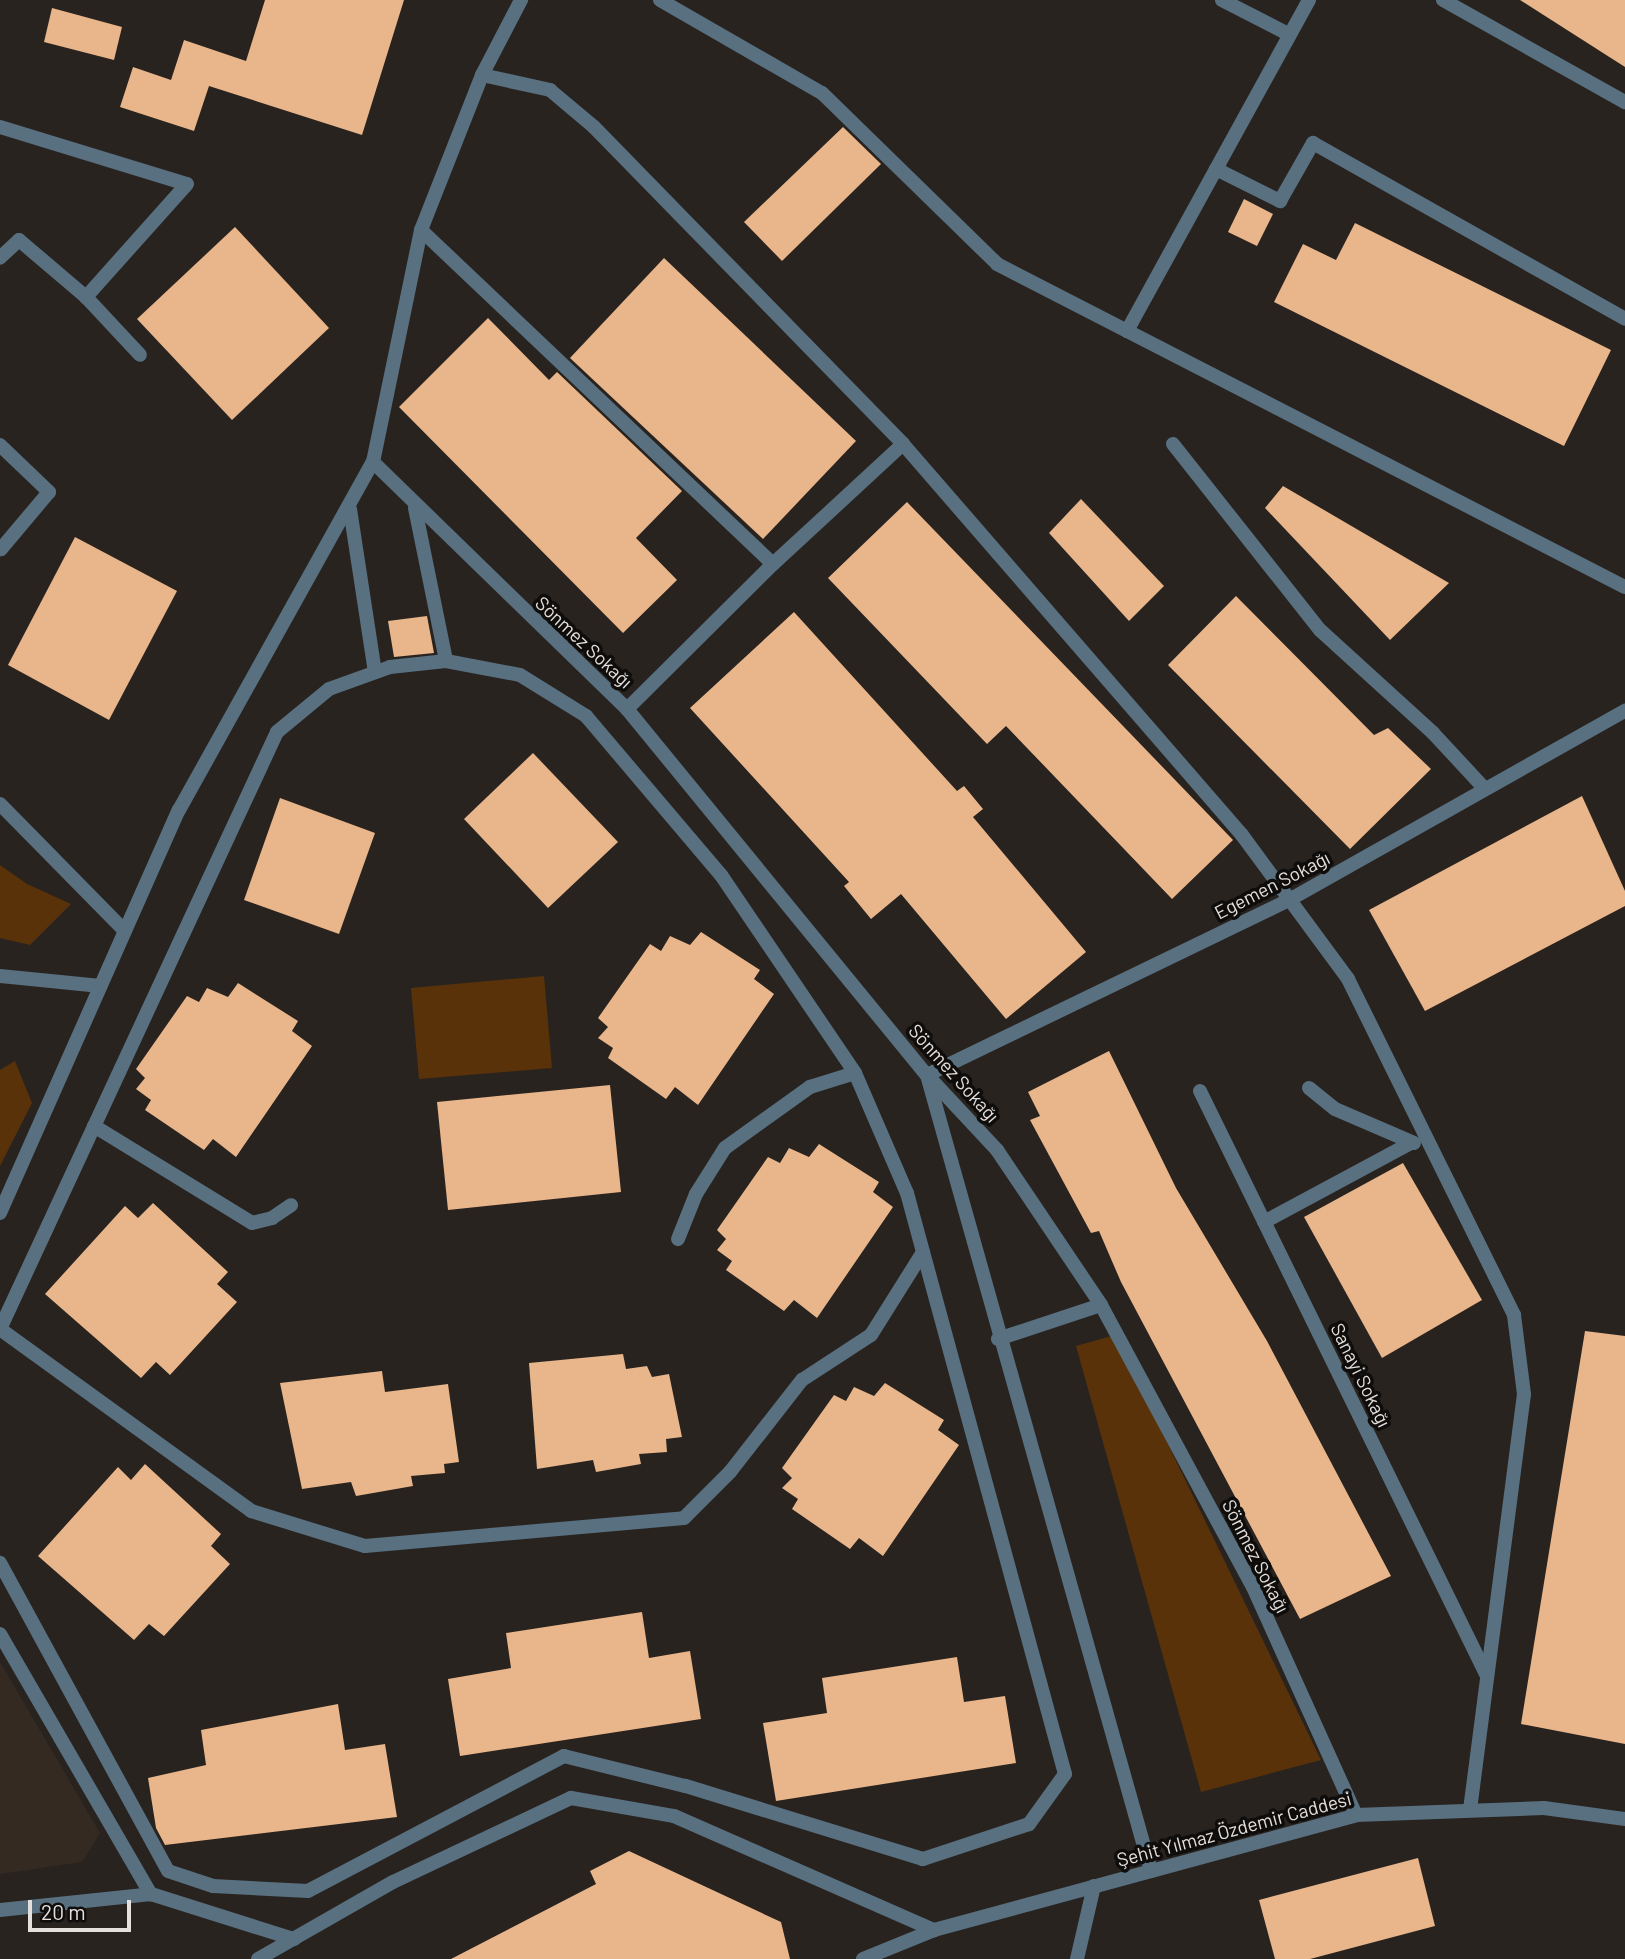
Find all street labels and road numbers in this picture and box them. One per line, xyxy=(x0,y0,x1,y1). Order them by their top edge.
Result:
street label: Sönmez Sokağı xyxy=(531,591,637,693)
street label: Egemen Sokağı xyxy=(1211,846,1333,924)
street label: Sönmez Sokağı xyxy=(904,1019,1004,1127)
street label: Sanayi Sokağı xyxy=(1326,1319,1396,1431)
street label: Sönmez Sokağı xyxy=(1218,1496,1294,1616)
street label: Şehit Yılmaz Özdemir Caddesi xyxy=(1114,1787,1354,1871)

